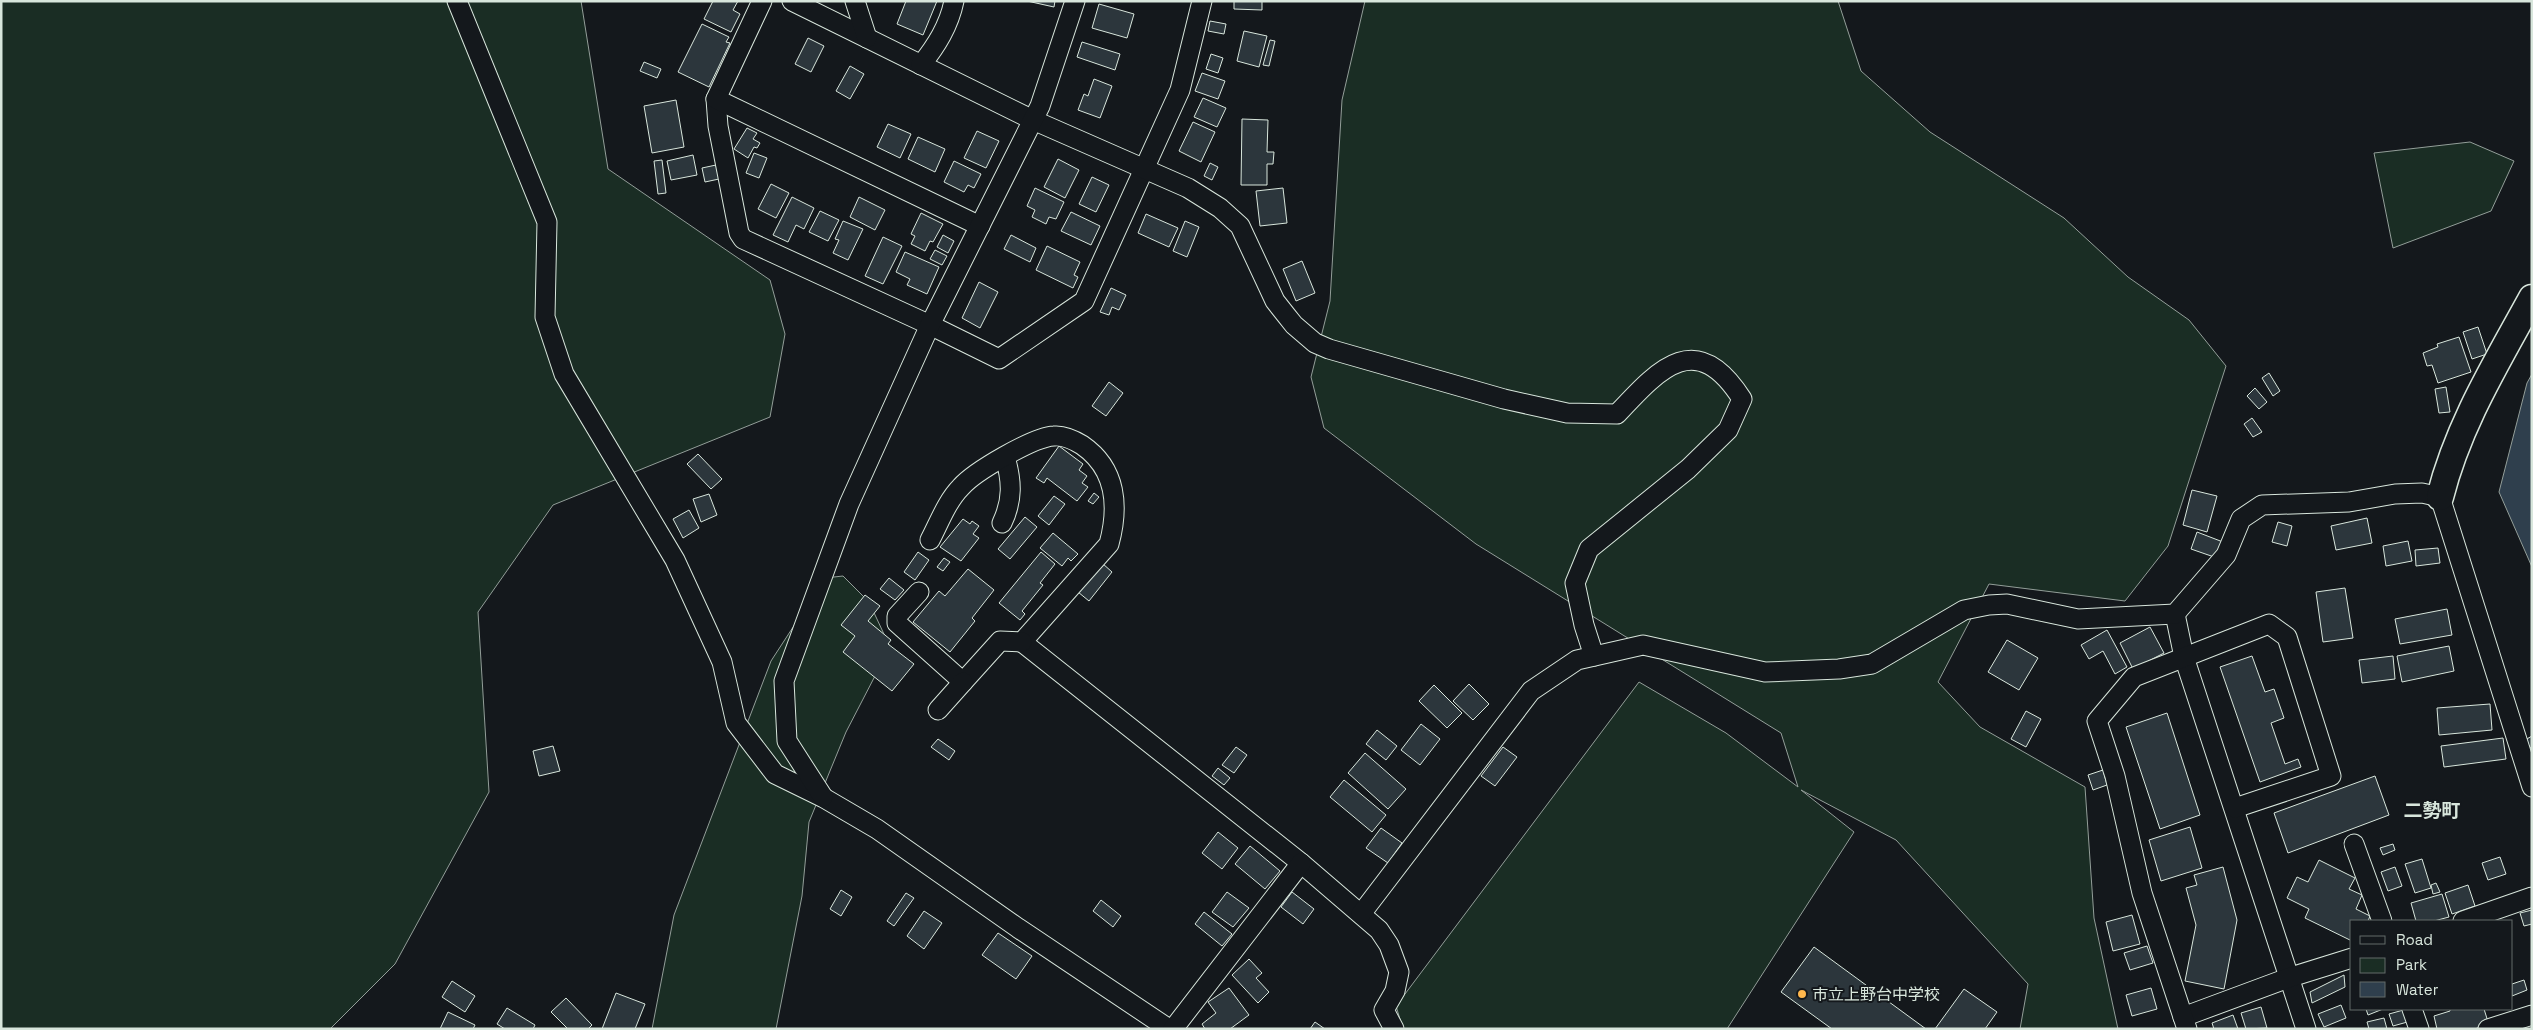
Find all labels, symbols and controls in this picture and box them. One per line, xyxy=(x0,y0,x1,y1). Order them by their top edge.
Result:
district label: 二勢町 xyxy=(2403,798,2461,823)
legend xyxy=(2350,920,2513,1010)
text: Road xyxy=(2396,930,2433,949)
text: Park xyxy=(2396,955,2427,974)
text: Water xyxy=(2396,980,2439,999)
place label: 市立上野台中学校 xyxy=(1812,984,1940,1005)
marker: 市立上野台中学校 xyxy=(1796,988,1808,1000)

